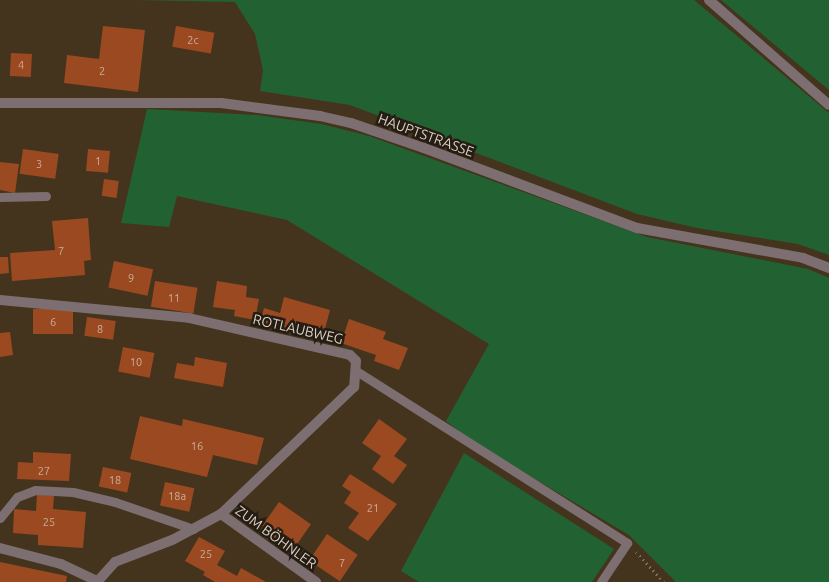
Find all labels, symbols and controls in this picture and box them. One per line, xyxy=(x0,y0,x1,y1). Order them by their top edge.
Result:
house number: 2c xyxy=(187,33,199,47)
house number: 4 xyxy=(18,58,24,72)
house number: 2 xyxy=(99,64,105,78)
street label: HAUPTSTRASSE xyxy=(376,110,476,160)
house number: 1 xyxy=(95,154,101,168)
house number: 3 xyxy=(36,157,42,171)
house number: 7 xyxy=(58,244,64,258)
house number: 9 xyxy=(128,271,134,285)
house number: 11 xyxy=(168,291,180,305)
street label: ROTLAUBWEG xyxy=(251,310,345,348)
house number: 6 xyxy=(50,315,56,329)
house number: 8 xyxy=(97,322,103,336)
house number: 10 xyxy=(130,355,142,369)
house number: 16 xyxy=(191,439,203,453)
house number: 27 xyxy=(38,464,50,478)
house number: 18 xyxy=(109,473,121,487)
house number: 18a xyxy=(168,489,186,503)
house number: 21 xyxy=(367,501,379,515)
street label: ZUM BÖHNLER xyxy=(232,502,320,572)
house number: 25 xyxy=(43,515,55,529)
house number: 25 xyxy=(200,547,212,561)
house number: 7 xyxy=(339,556,345,570)

